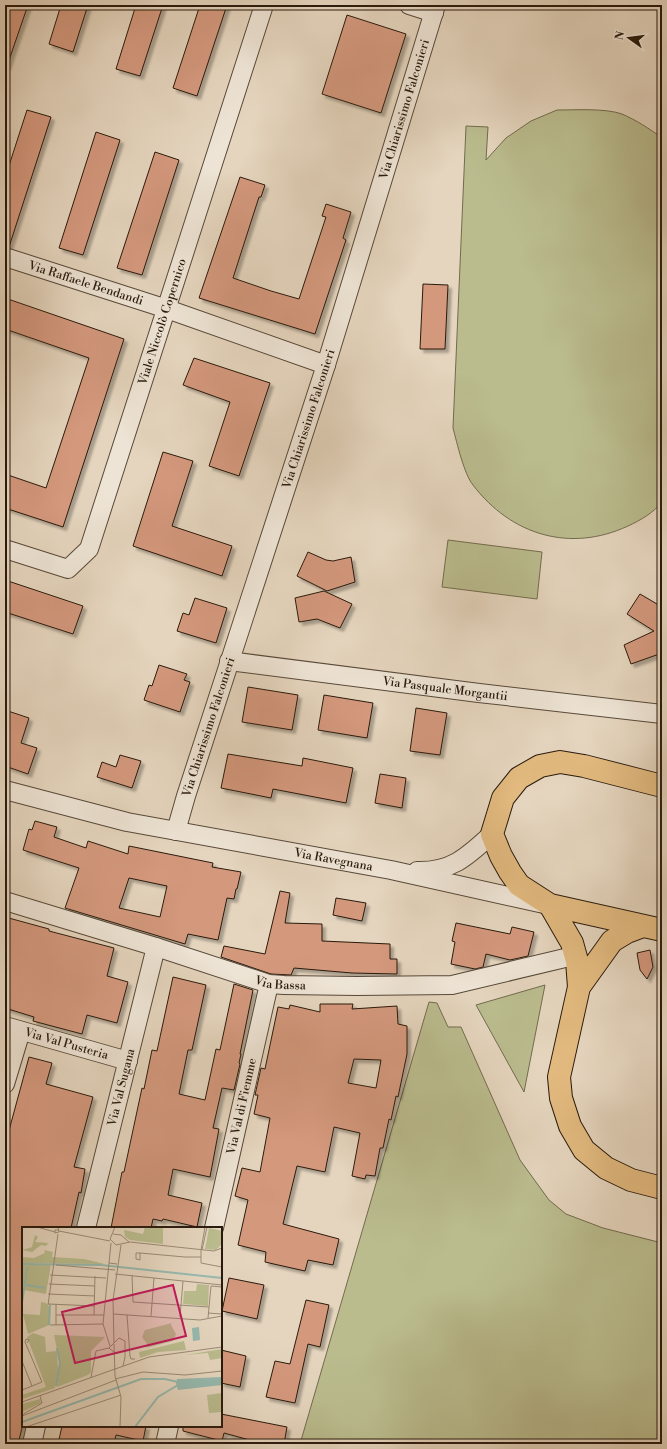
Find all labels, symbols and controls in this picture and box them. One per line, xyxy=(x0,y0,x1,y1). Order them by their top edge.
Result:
north arrow xyxy=(609,18,649,58)
text: N xyxy=(612,30,628,42)
street label: Via Chiarissimo Falconieri xyxy=(376,37,433,182)
street label: Viale Niccolò Copernico xyxy=(135,256,190,388)
street label: Via Raffaele Bendandi xyxy=(26,258,145,309)
street label: Via Chiarissimo Falconieri xyxy=(279,347,338,492)
street label: Via Chiarissimo Falconieri xyxy=(179,655,239,800)
street label: Via Pasquale Morgantii xyxy=(381,674,509,704)
street label: Via Ravegnana xyxy=(292,845,375,875)
street label: Via Bassa xyxy=(252,973,307,993)
street label: Via Val Pusteria xyxy=(22,1025,111,1063)
street label: Via Val Sugana xyxy=(104,1046,139,1129)
street label: Via Val di Fiemme xyxy=(224,1057,260,1157)
inset map xyxy=(22,1227,222,1427)

